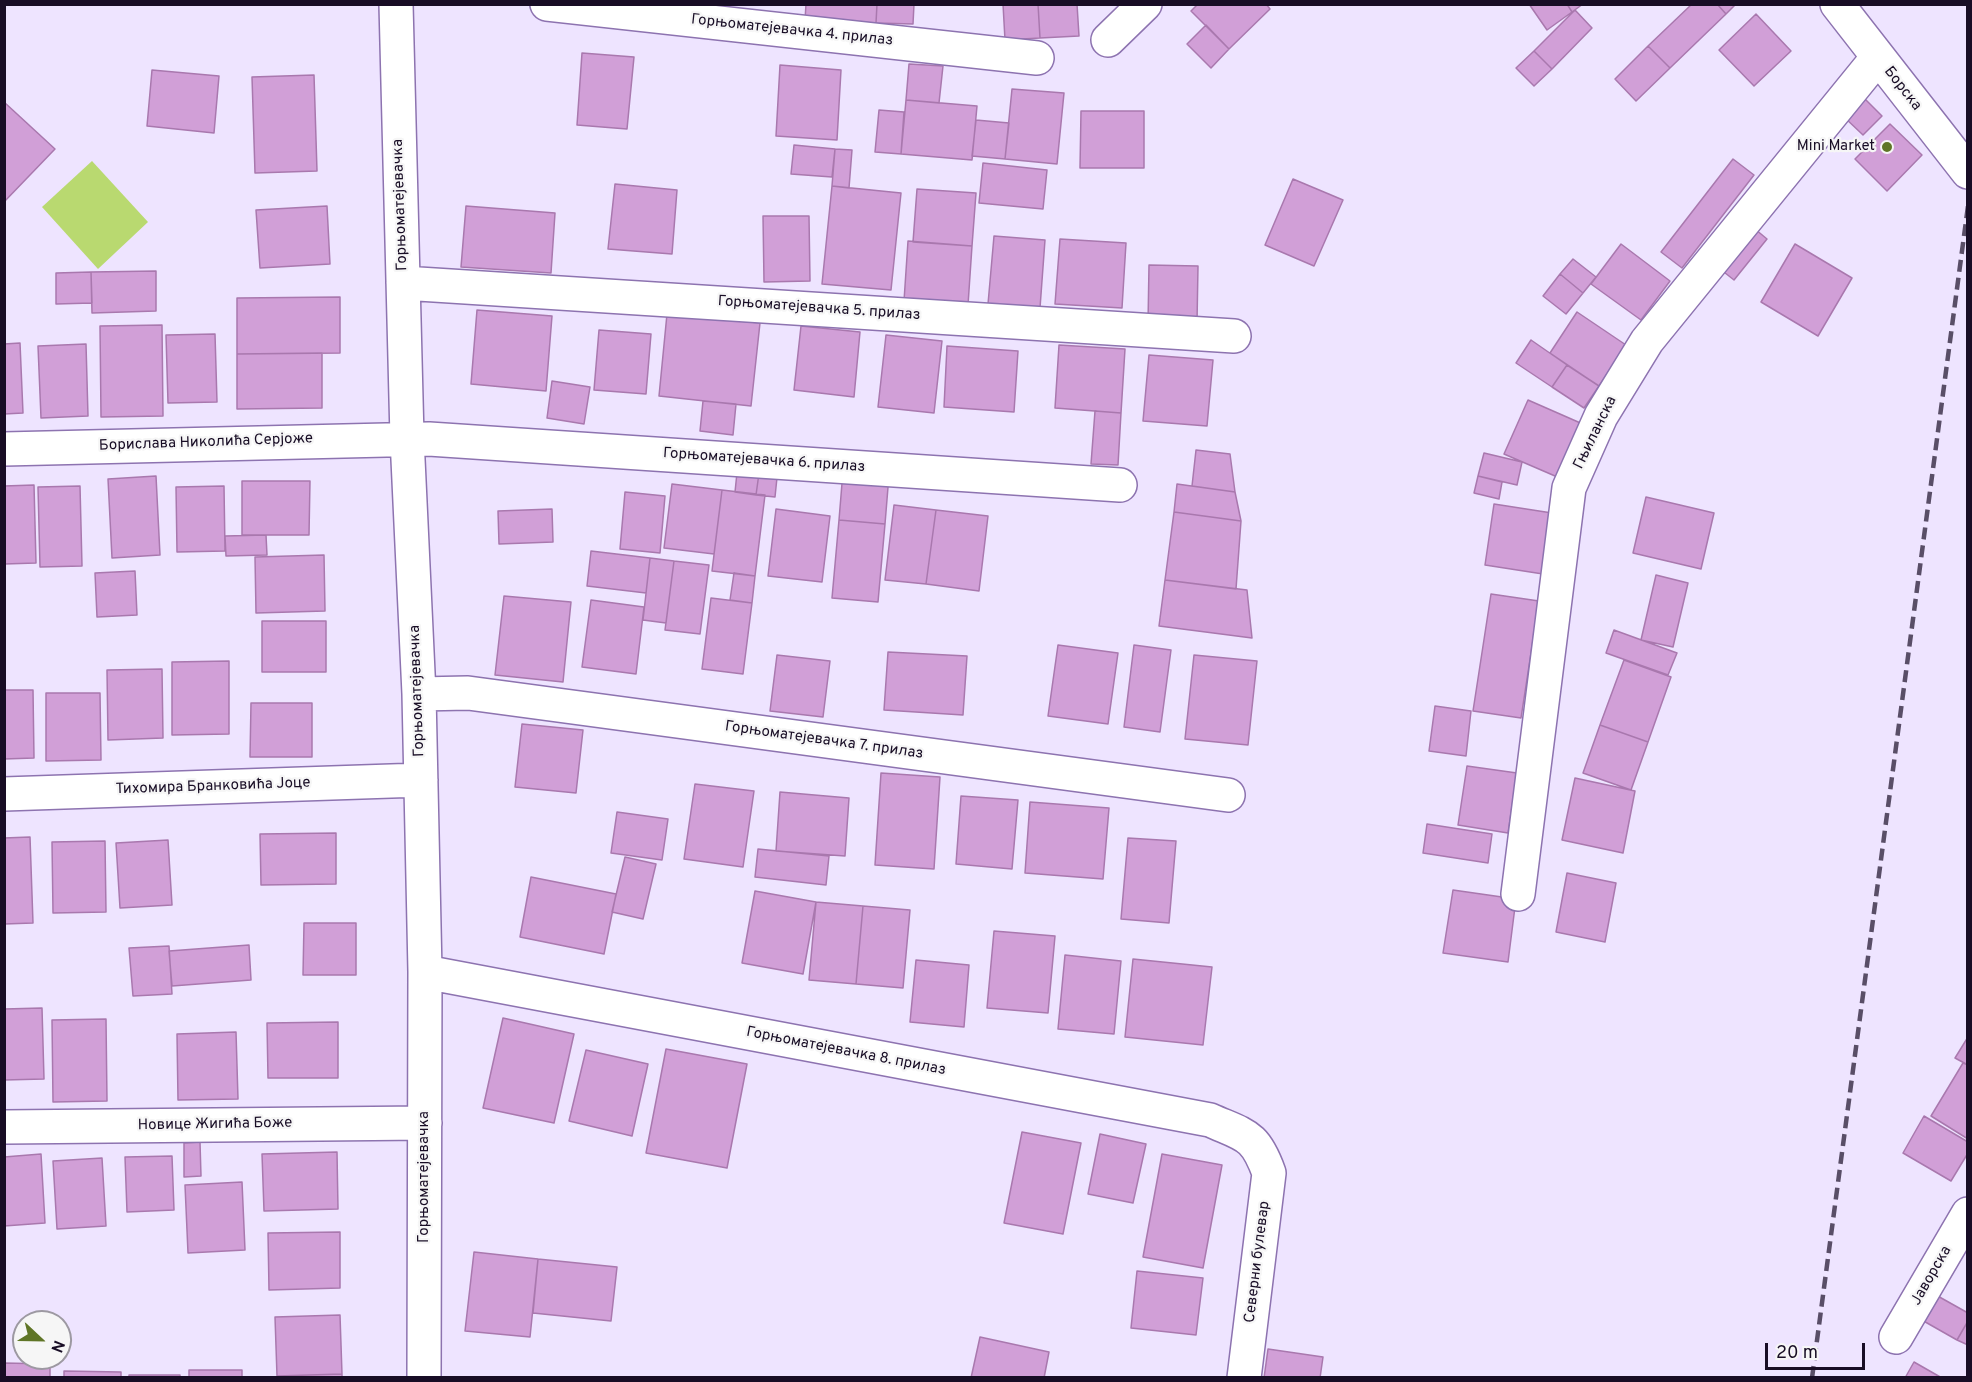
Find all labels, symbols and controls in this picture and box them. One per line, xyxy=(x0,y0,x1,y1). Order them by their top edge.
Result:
street label: Горњоматејевачка 4. прилаз xyxy=(690,11,894,51)
street label: Борска xyxy=(1879,63,1925,115)
place label: Mini Market xyxy=(1797,138,1875,156)
street label: Горњоматејевачка xyxy=(390,139,412,271)
marker: Mini Market xyxy=(1880,140,1894,154)
street label: Горњоматејевачка 5. прилаз xyxy=(717,293,921,325)
street label: Гњиланска xyxy=(1571,394,1621,472)
street label: Борислава Николића Серјоже xyxy=(99,430,313,456)
street label: Горњоматејевачка 6. прилаз xyxy=(662,445,866,477)
street label: Горњоматејевачка xyxy=(407,625,429,757)
street label: Горњоматејевачка 7. прилаз xyxy=(724,718,924,764)
street label: Тихомира Бранковића Јоце xyxy=(115,775,311,799)
street label: Горњоматејевачка 8. прилаз xyxy=(745,1024,947,1080)
street label: Горњоматејевачка xyxy=(416,1111,434,1243)
street label: Новице Жигића Боже xyxy=(138,1115,292,1135)
street label: Северни булевар xyxy=(1242,1200,1274,1324)
street label: Јаворска xyxy=(1908,1243,1956,1309)
north arrow xyxy=(12,1310,72,1370)
scale bar xyxy=(1768,1331,1868,1369)
text: N xyxy=(45,1337,68,1355)
text: 20 m xyxy=(1776,1342,1818,1365)

